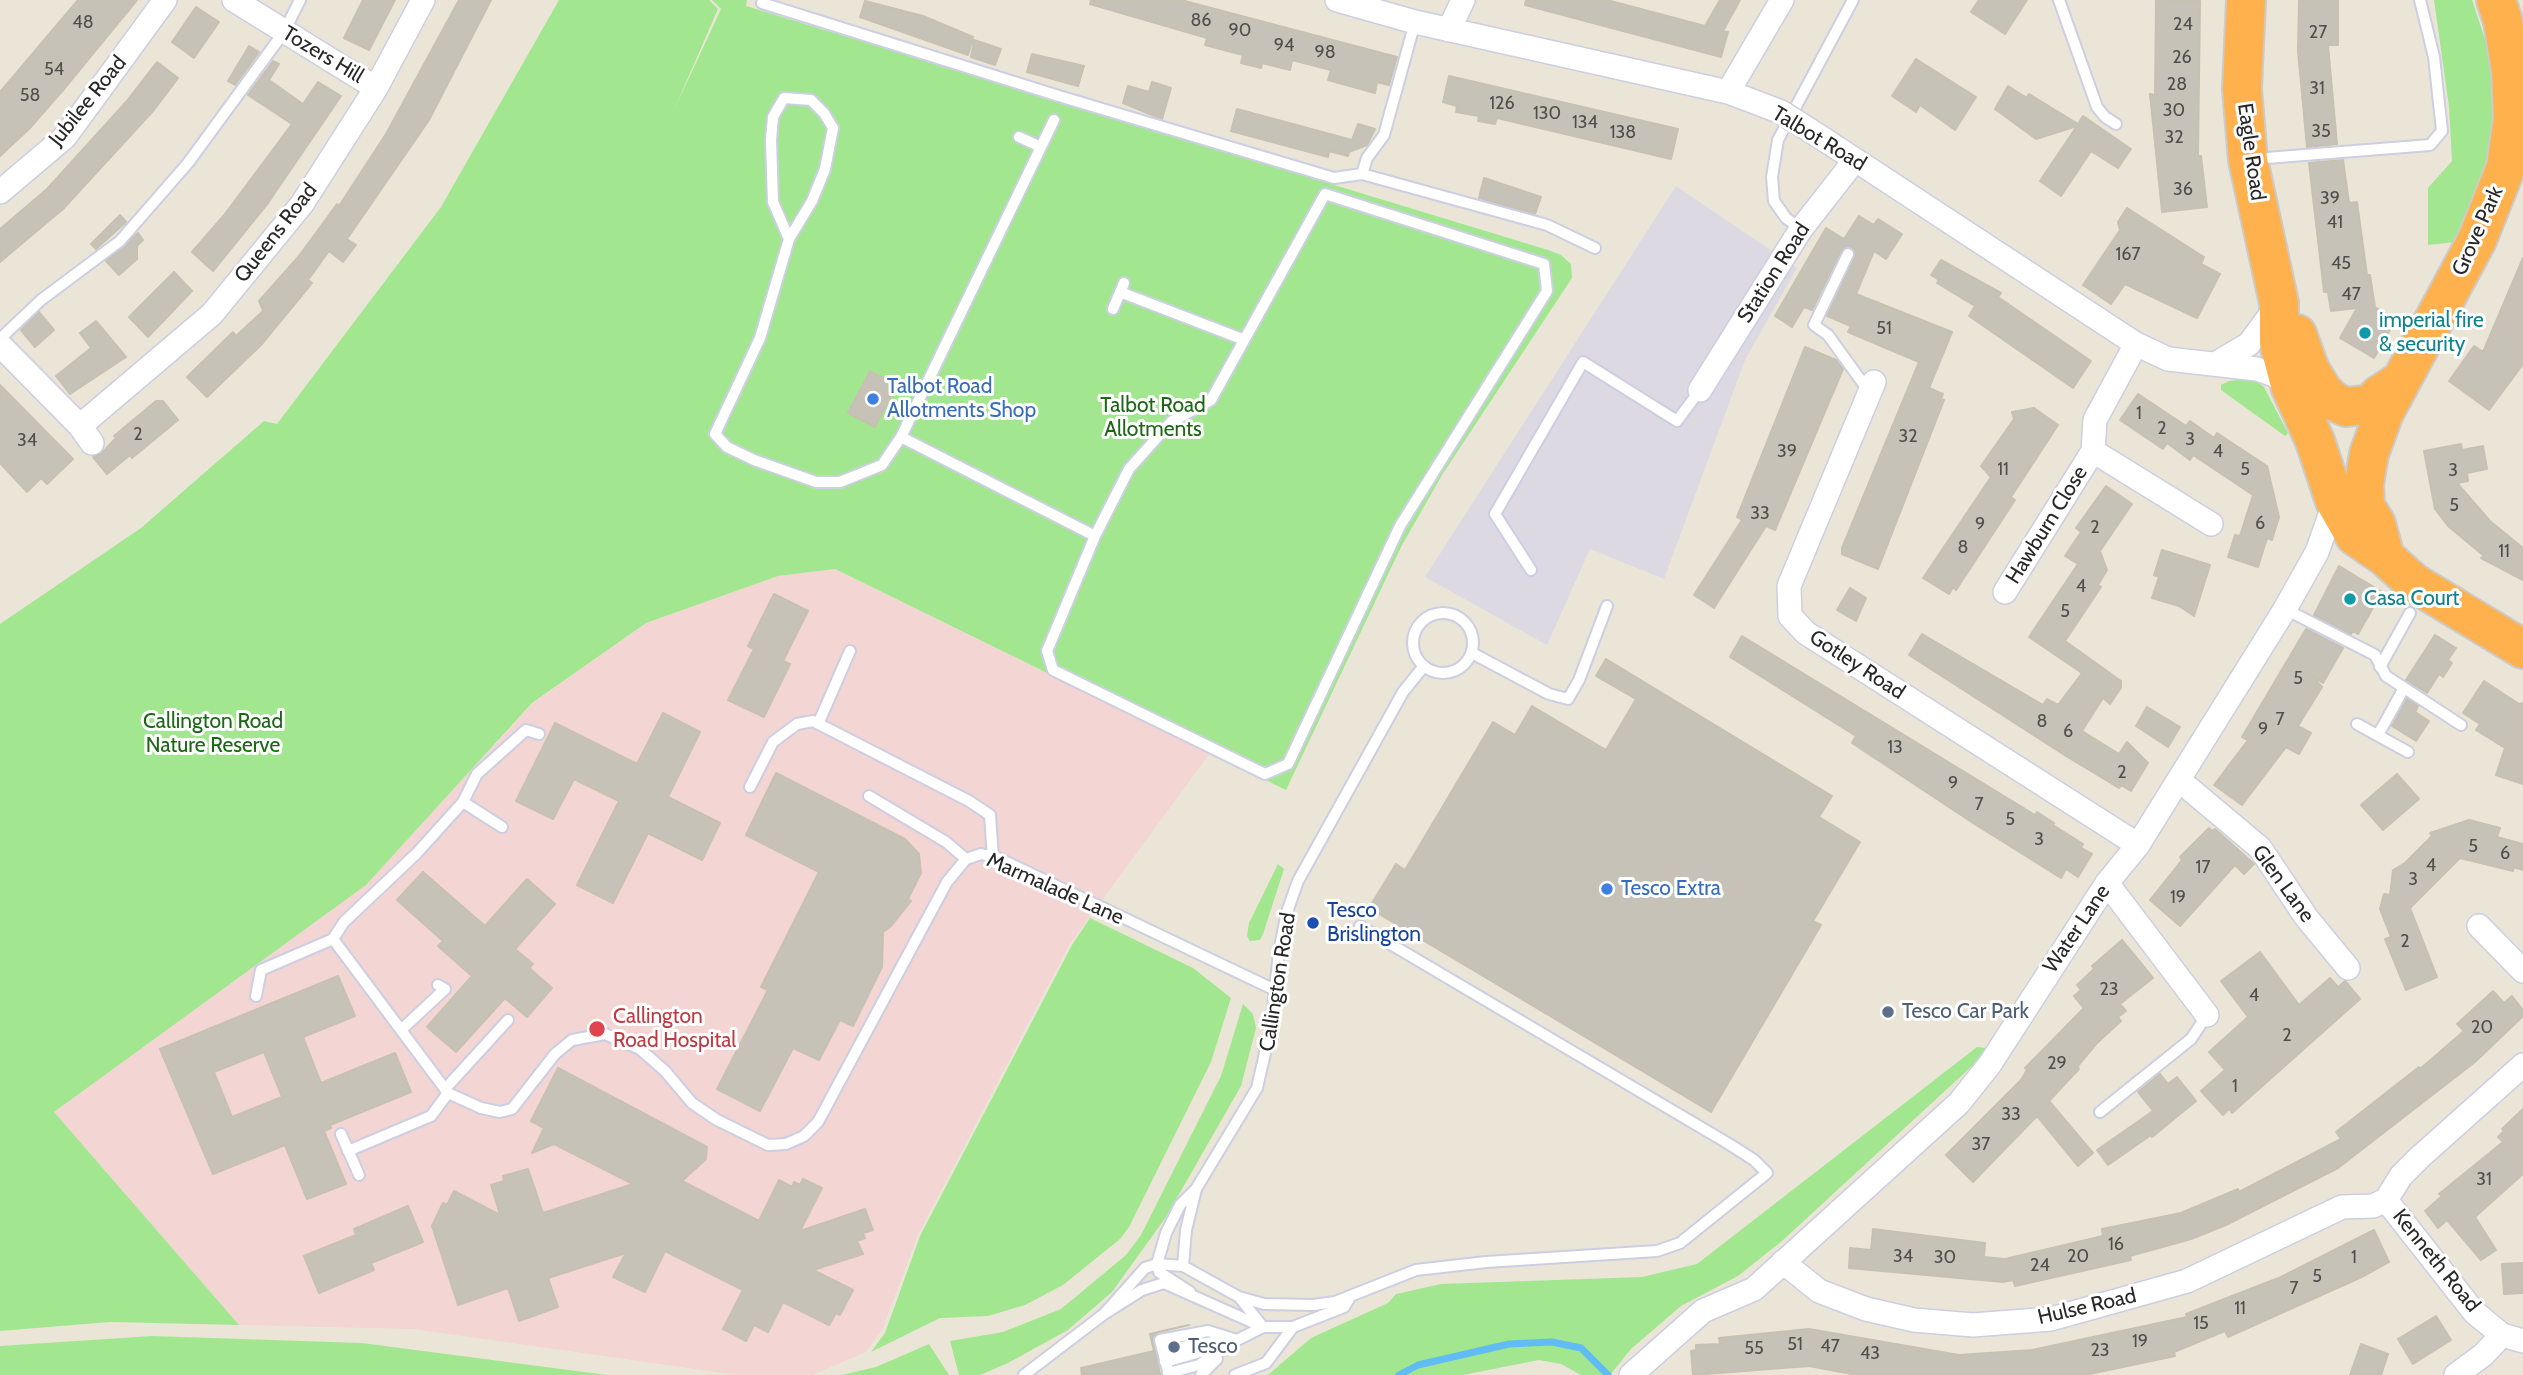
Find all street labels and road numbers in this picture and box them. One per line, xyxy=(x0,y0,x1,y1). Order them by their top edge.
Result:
street label: Tozers Hill xyxy=(278,21,368,89)
street label: Jubilee Road xyxy=(44,51,132,151)
street label: Talbot Road xyxy=(1767,101,1871,177)
street label: Eagle Road xyxy=(2232,102,2270,202)
street label: Queens Road xyxy=(229,178,323,288)
street label: Grove Park xyxy=(2447,182,2509,280)
street label: Station Road xyxy=(1732,218,1816,328)
street label: Hawburn Close xyxy=(2001,461,2093,589)
street label: Gotley Road xyxy=(1804,625,1910,705)
street label: Glen Lane xyxy=(2247,841,2319,927)
street label: Marmalade Lane xyxy=(983,848,1127,930)
street label: Water Lane xyxy=(2038,880,2116,978)
street label: Callington Road xyxy=(1255,911,1301,1053)
street label: Kenneth Road xyxy=(2387,1205,2485,1317)
street label: Hulse Road xyxy=(2035,1283,2139,1331)

